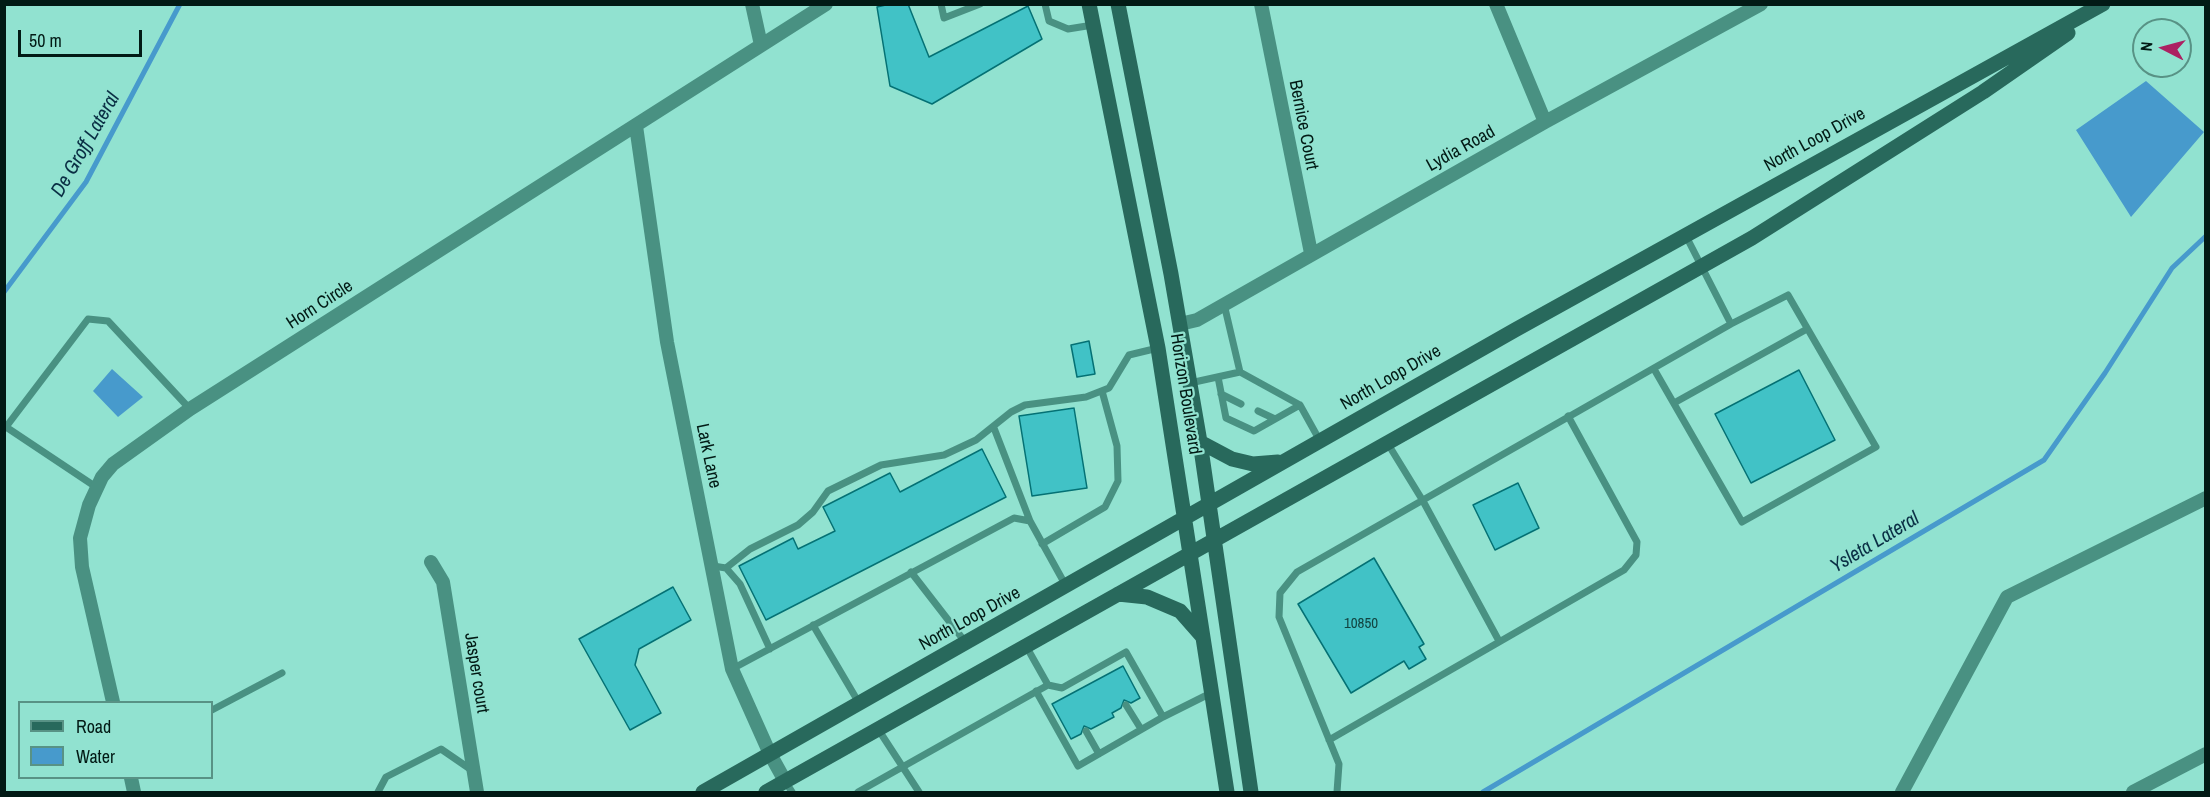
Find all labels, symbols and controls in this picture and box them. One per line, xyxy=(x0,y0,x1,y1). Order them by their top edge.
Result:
scale bar xyxy=(21,18,146,56)
north arrow xyxy=(2132,18,2192,78)
text: 50 m xyxy=(29,28,62,53)
text: N xyxy=(2135,40,2158,52)
street label: Bernice Court xyxy=(1284,78,1322,172)
water label: De Groff Lateral xyxy=(47,89,125,201)
street label: North Loop Drive xyxy=(1761,103,1869,177)
street label: Lydia Road xyxy=(1423,121,1499,177)
street label: Horn Circle xyxy=(283,276,357,334)
street label: Horizon Boulevard xyxy=(1165,332,1205,456)
street label: North Loop Drive xyxy=(1337,341,1445,415)
street label: Lark Lane xyxy=(691,422,725,490)
water label: Ysleta Lateral xyxy=(1826,507,1924,579)
street label: North Loop Drive xyxy=(916,582,1024,656)
house number: 10850 xyxy=(1344,615,1378,633)
street label: Jasper court xyxy=(459,631,493,715)
legend xyxy=(18,701,213,779)
text: Road xyxy=(76,714,111,739)
text: Water xyxy=(76,744,115,769)

